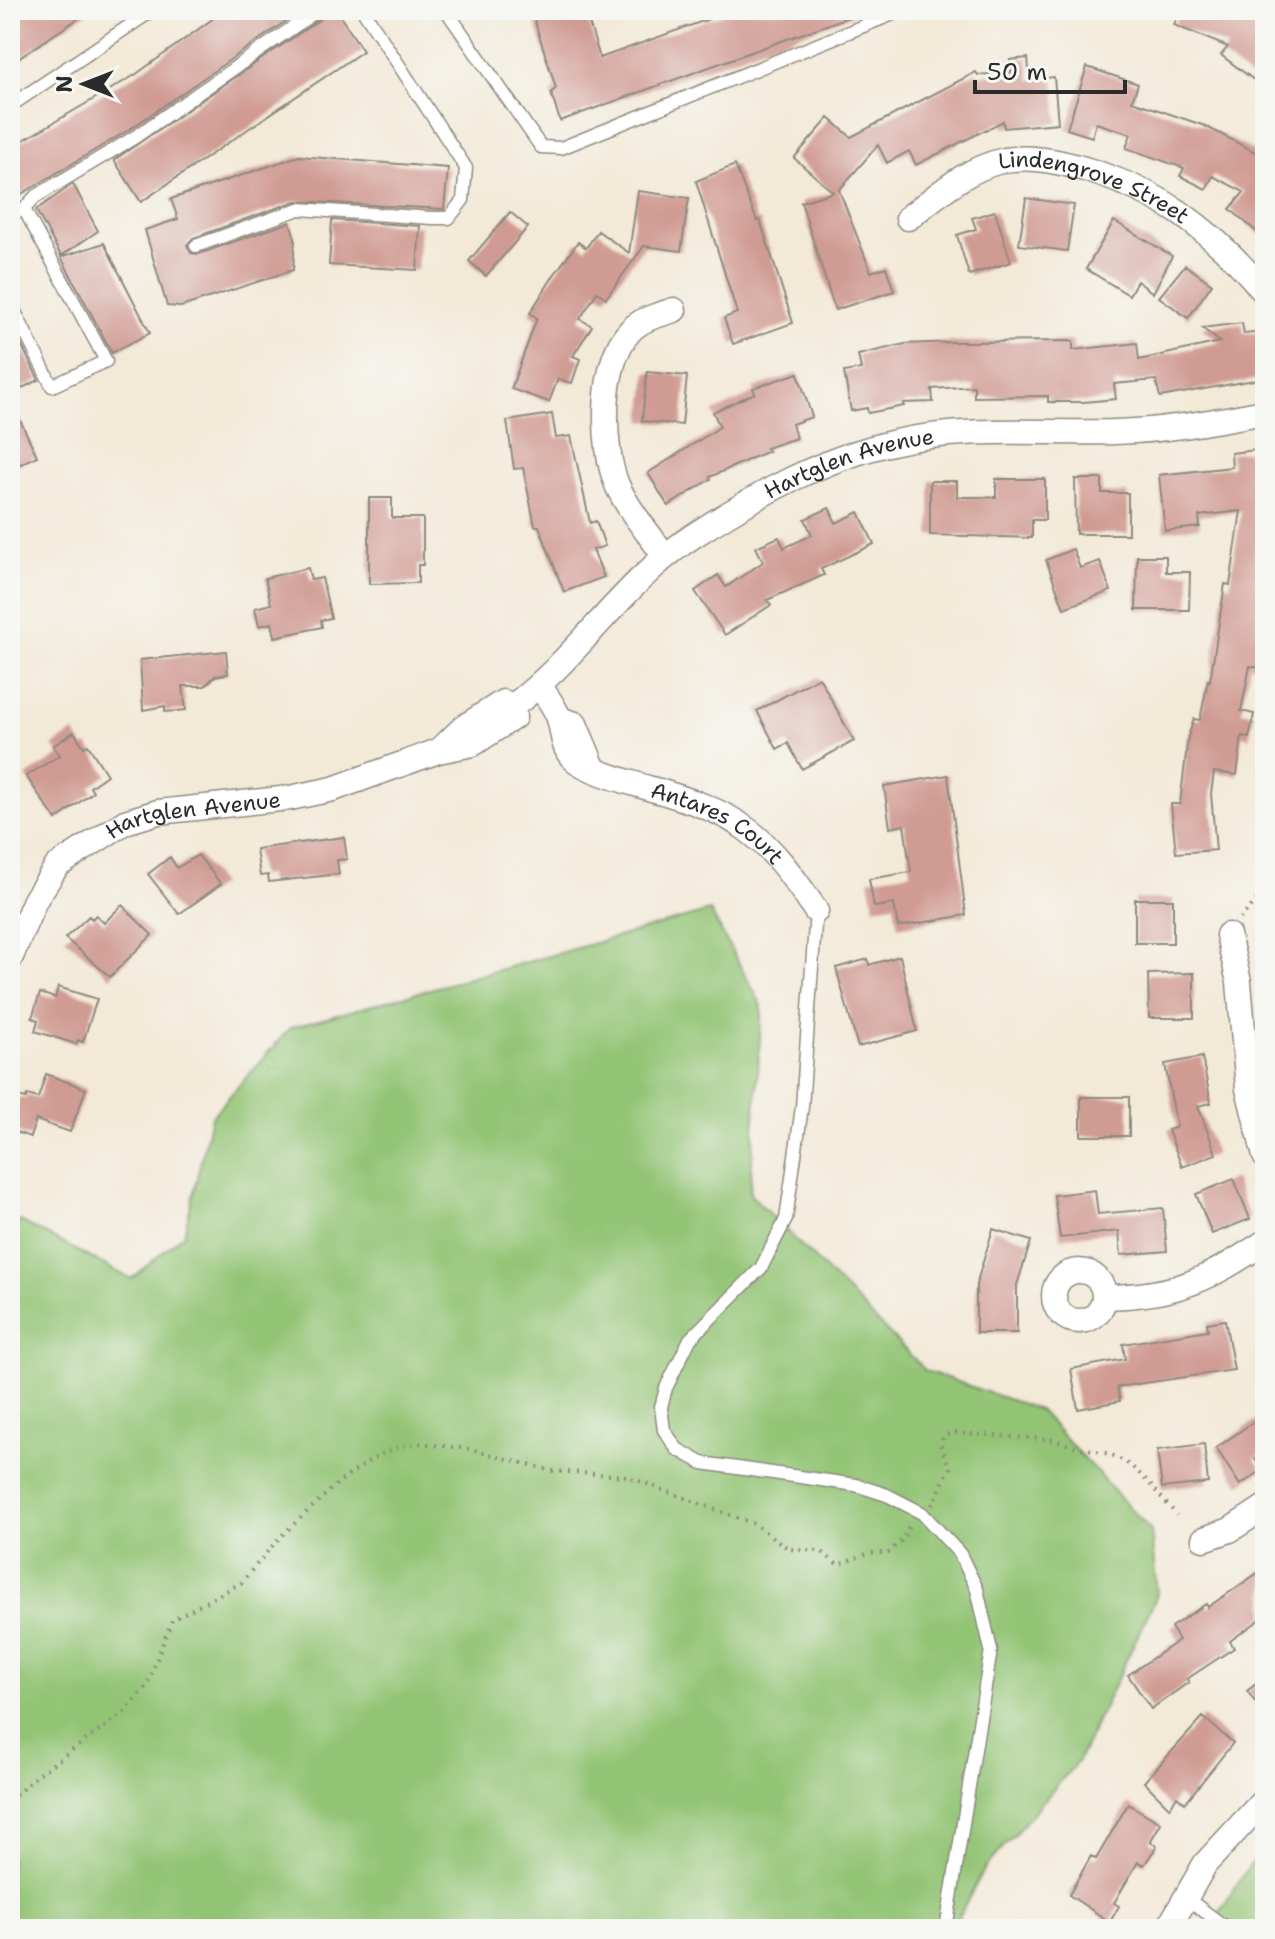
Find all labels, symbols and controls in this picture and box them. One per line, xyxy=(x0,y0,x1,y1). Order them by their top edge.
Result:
north arrow xyxy=(44,44,124,124)
scale bar xyxy=(975,44,1125,94)
text: 50 m xyxy=(987,56,1047,88)
text: N xyxy=(50,75,79,93)
street label: Lindengrove Street xyxy=(995,145,1195,230)
street label: Hartglen Avenue xyxy=(759,422,936,506)
street label: Antares Court xyxy=(648,776,790,871)
street label: Hartglen Avenue xyxy=(100,785,282,846)

